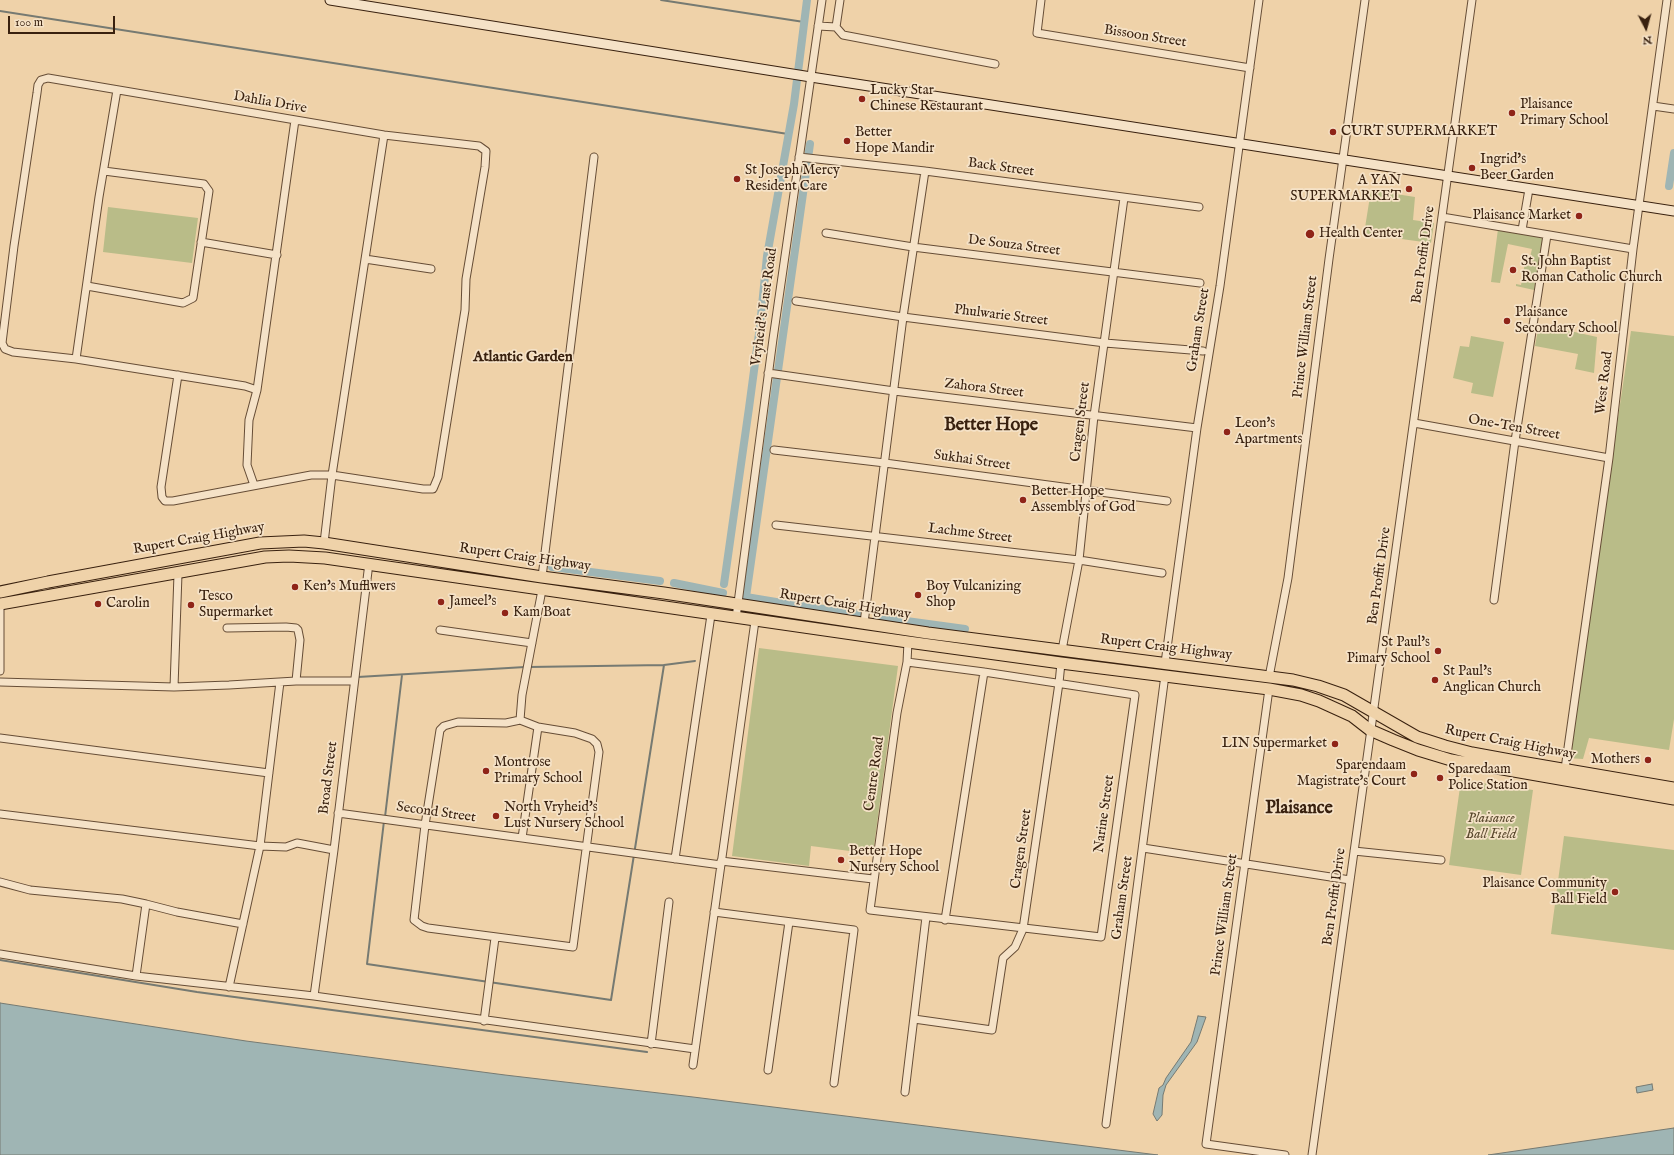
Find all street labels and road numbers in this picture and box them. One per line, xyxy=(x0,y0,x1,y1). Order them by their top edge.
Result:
street label: Bissoon Street xyxy=(1103,22,1187,52)
street label: Dahlia Drive xyxy=(232,88,308,118)
street label: Back Street xyxy=(967,155,1035,181)
street label: Ben Proffit Drive xyxy=(1409,205,1439,305)
street label: De Souza Street xyxy=(967,232,1061,260)
street label: Vryheid's Lust Road xyxy=(748,247,782,367)
street label: Prince William Street xyxy=(1290,275,1322,399)
street label: Graham Street xyxy=(1184,287,1214,373)
street label: Phulwarie Street xyxy=(953,302,1049,330)
street label: West Road xyxy=(1593,350,1617,416)
street label: Zahora Street xyxy=(943,376,1025,402)
street label: Cragen Street xyxy=(1068,381,1094,463)
street label: One-Ten Street xyxy=(1467,412,1561,444)
street label: Sukhai Street xyxy=(933,447,1011,475)
street label: Rupert Craig Highway xyxy=(132,519,266,559)
street label: Lachme Street xyxy=(927,521,1013,547)
street label: Ben Proffit Drive xyxy=(1365,526,1395,626)
street label: Rupert Craig Highway xyxy=(458,540,592,576)
street label: Rupert Craig Highway xyxy=(778,586,912,624)
street label: Rupert Craig Highway xyxy=(1099,632,1233,664)
street label: Rupert Craig Highway xyxy=(1443,722,1577,764)
street label: Centre Road xyxy=(861,736,889,812)
street label: Broad Street xyxy=(316,741,342,815)
street label: Narine Street xyxy=(1091,774,1119,854)
street label: Second Street xyxy=(395,799,477,827)
street label: Cragen Street xyxy=(1008,808,1036,890)
street label: Ben Proffit Drive xyxy=(1320,847,1350,947)
street label: Prince William Street xyxy=(1208,853,1242,977)
street label: Graham Street xyxy=(1109,855,1137,941)

